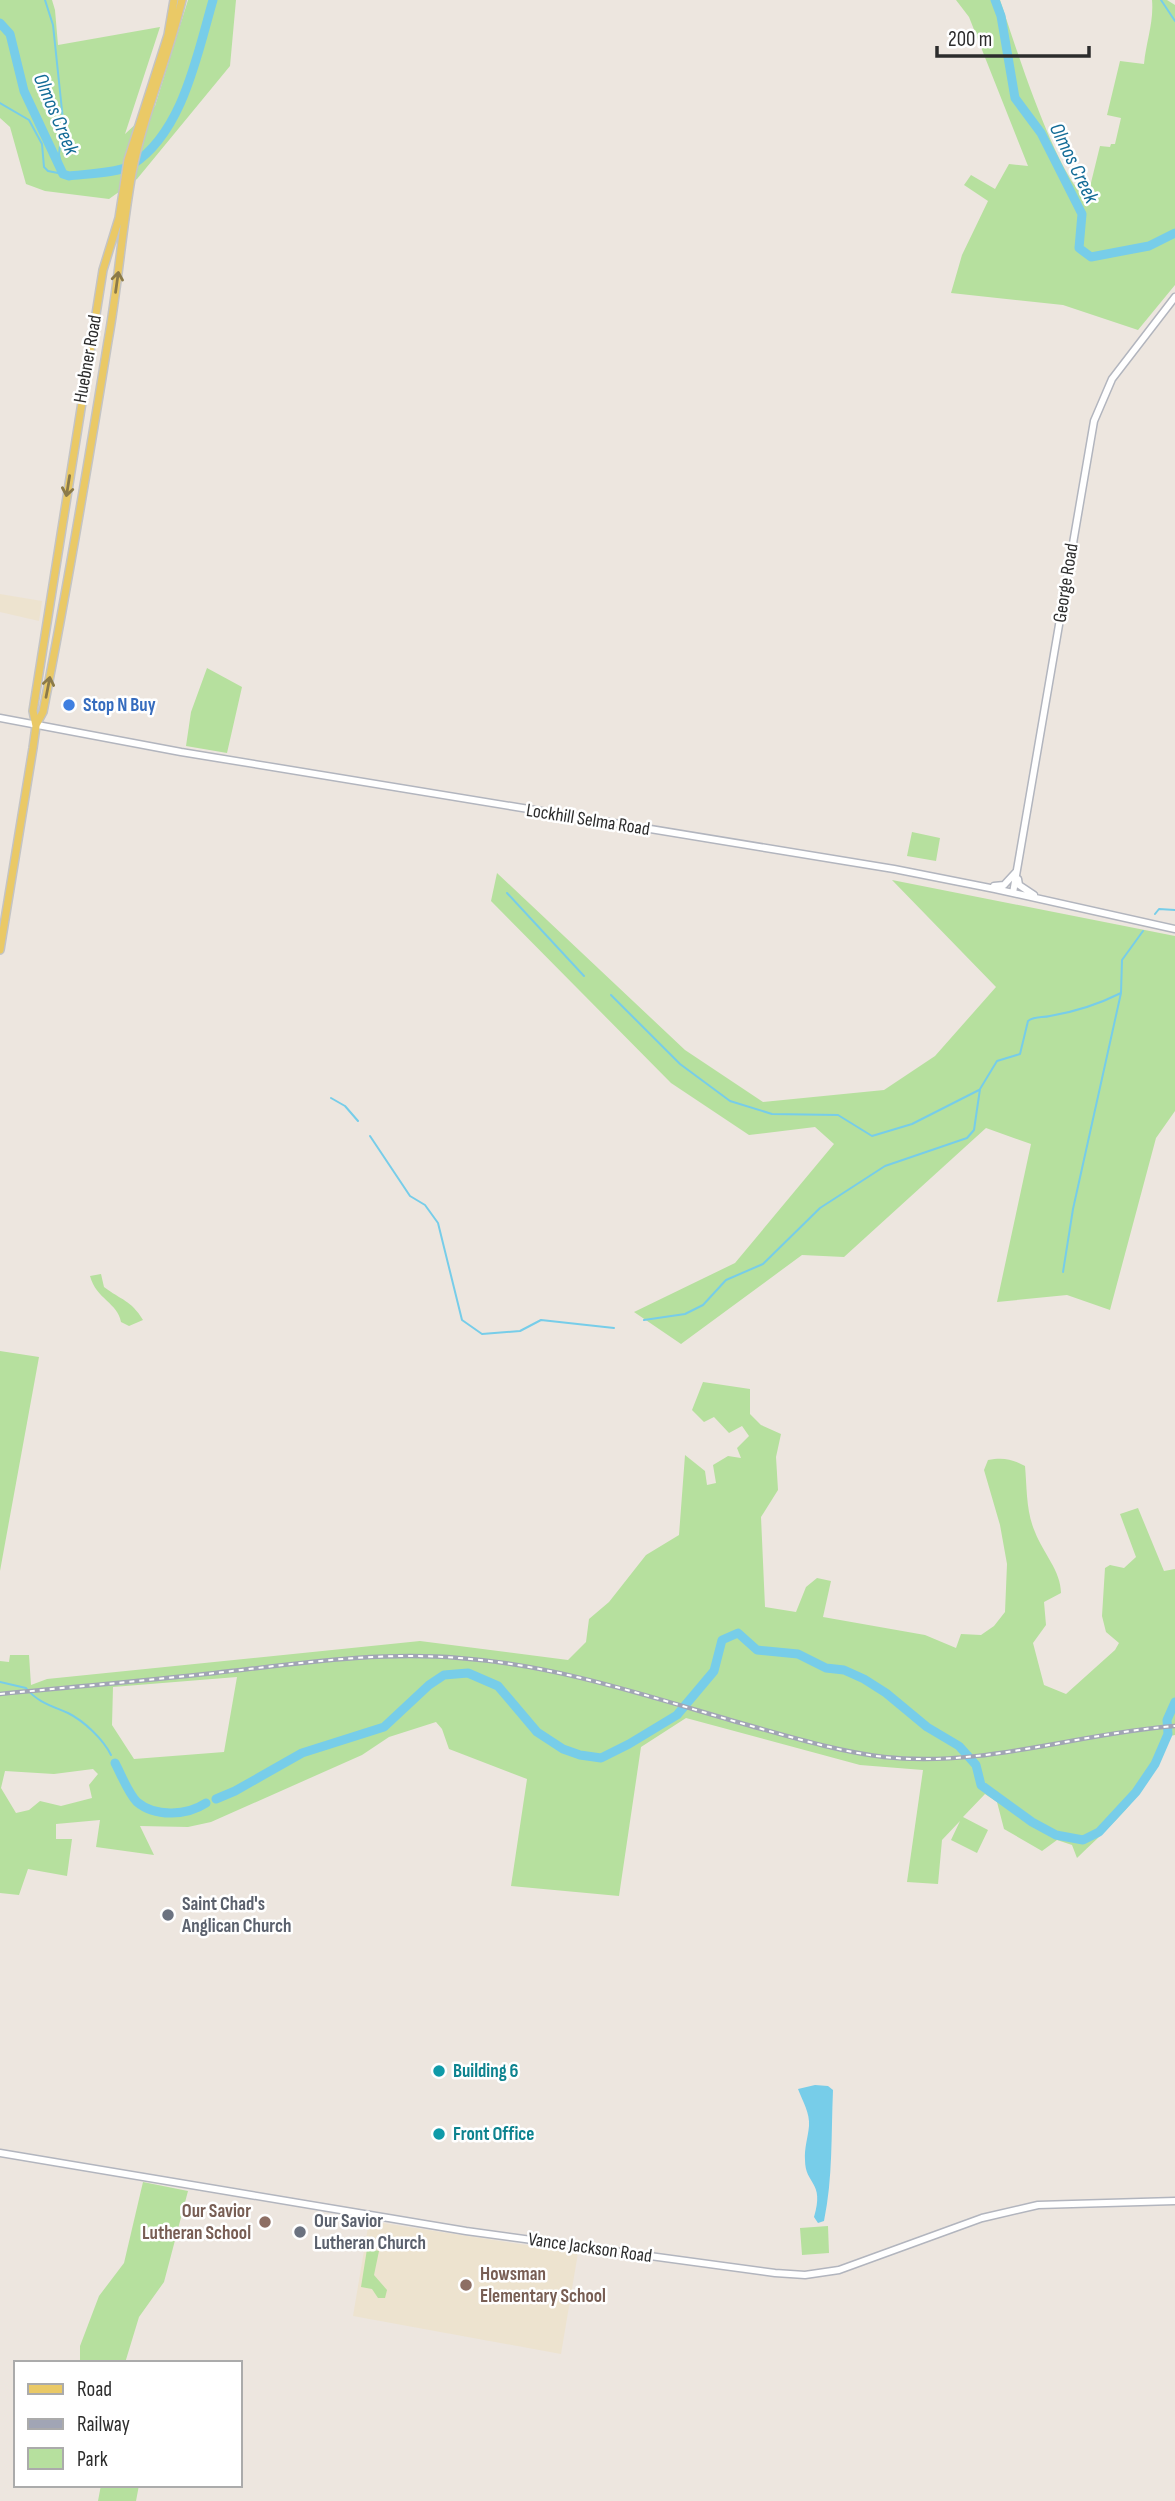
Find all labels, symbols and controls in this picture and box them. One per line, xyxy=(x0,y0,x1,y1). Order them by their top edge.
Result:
scale bar xyxy=(937,14,1089,58)
text: 200 m xyxy=(948,27,992,52)
water label: Olmos Creek xyxy=(28,69,85,160)
water label: Olmos Creek xyxy=(1044,119,1105,208)
one-way arrow xyxy=(111,271,124,294)
street label: Huebner Road xyxy=(69,313,107,405)
one-way arrow xyxy=(61,474,74,497)
street label: George Road xyxy=(1048,542,1084,624)
one-way arrow xyxy=(41,676,55,699)
place label: Stop N Buy xyxy=(83,694,156,717)
marker: Stop N Buy xyxy=(61,697,77,713)
street label: Lockhill Selma Road xyxy=(525,799,651,841)
place label: Saint Chad's Anglican Church xyxy=(181,1893,291,1938)
marker: Saint Chad's Anglican Church xyxy=(160,1907,176,1923)
place label: Building 6 xyxy=(453,2060,519,2083)
marker: Building 6 xyxy=(431,2063,447,2079)
place label: Front Office xyxy=(453,2123,534,2146)
marker: Front Office xyxy=(431,2126,447,2142)
place label: Our Savior Lutheran School xyxy=(142,2200,251,2245)
place label: Our Savior Lutheran Church xyxy=(314,2210,426,2255)
marker: Our Savior Lutheran School xyxy=(257,2214,273,2230)
marker: Our Savior Lutheran Church xyxy=(292,2224,308,2240)
street label: Vance Jackson Road xyxy=(527,2228,653,2268)
place label: Howsman Elementary School xyxy=(480,2263,606,2308)
marker: Howsman Elementary School xyxy=(458,2277,474,2293)
legend xyxy=(14,2361,242,2487)
text: Road xyxy=(77,2377,112,2402)
text: Railway xyxy=(77,2412,130,2437)
text: Park xyxy=(77,2447,108,2472)

